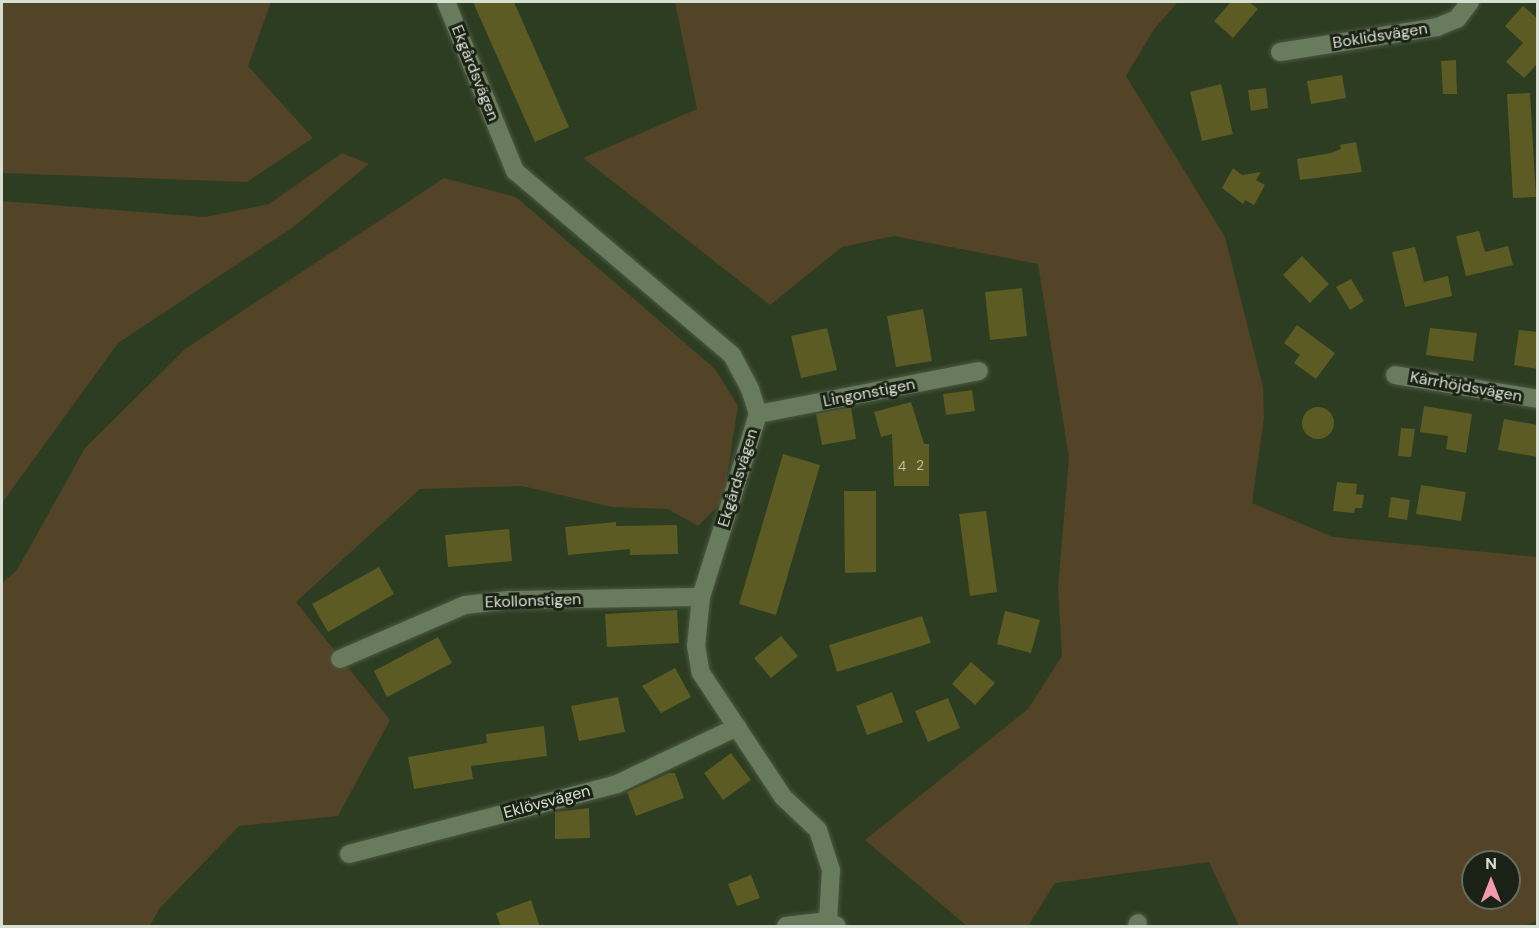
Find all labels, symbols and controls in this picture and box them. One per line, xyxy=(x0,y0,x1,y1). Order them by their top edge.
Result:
street label: Boklidsvägen xyxy=(1331,19,1429,53)
street label: Ekgårdsvägen xyxy=(447,22,503,124)
street label: Kärrhöjdsvägen xyxy=(1409,368,1523,406)
street label: Lingonstigen xyxy=(821,375,917,411)
street label: Ekgårdsvägen xyxy=(714,427,762,529)
house number: 2 xyxy=(916,457,924,473)
house number: 4 xyxy=(898,458,906,474)
street label: Ekollonstigen xyxy=(484,590,582,612)
street label: Eklövsvägen xyxy=(502,781,592,823)
north arrow xyxy=(1461,850,1521,910)
text: N xyxy=(1485,853,1497,874)

